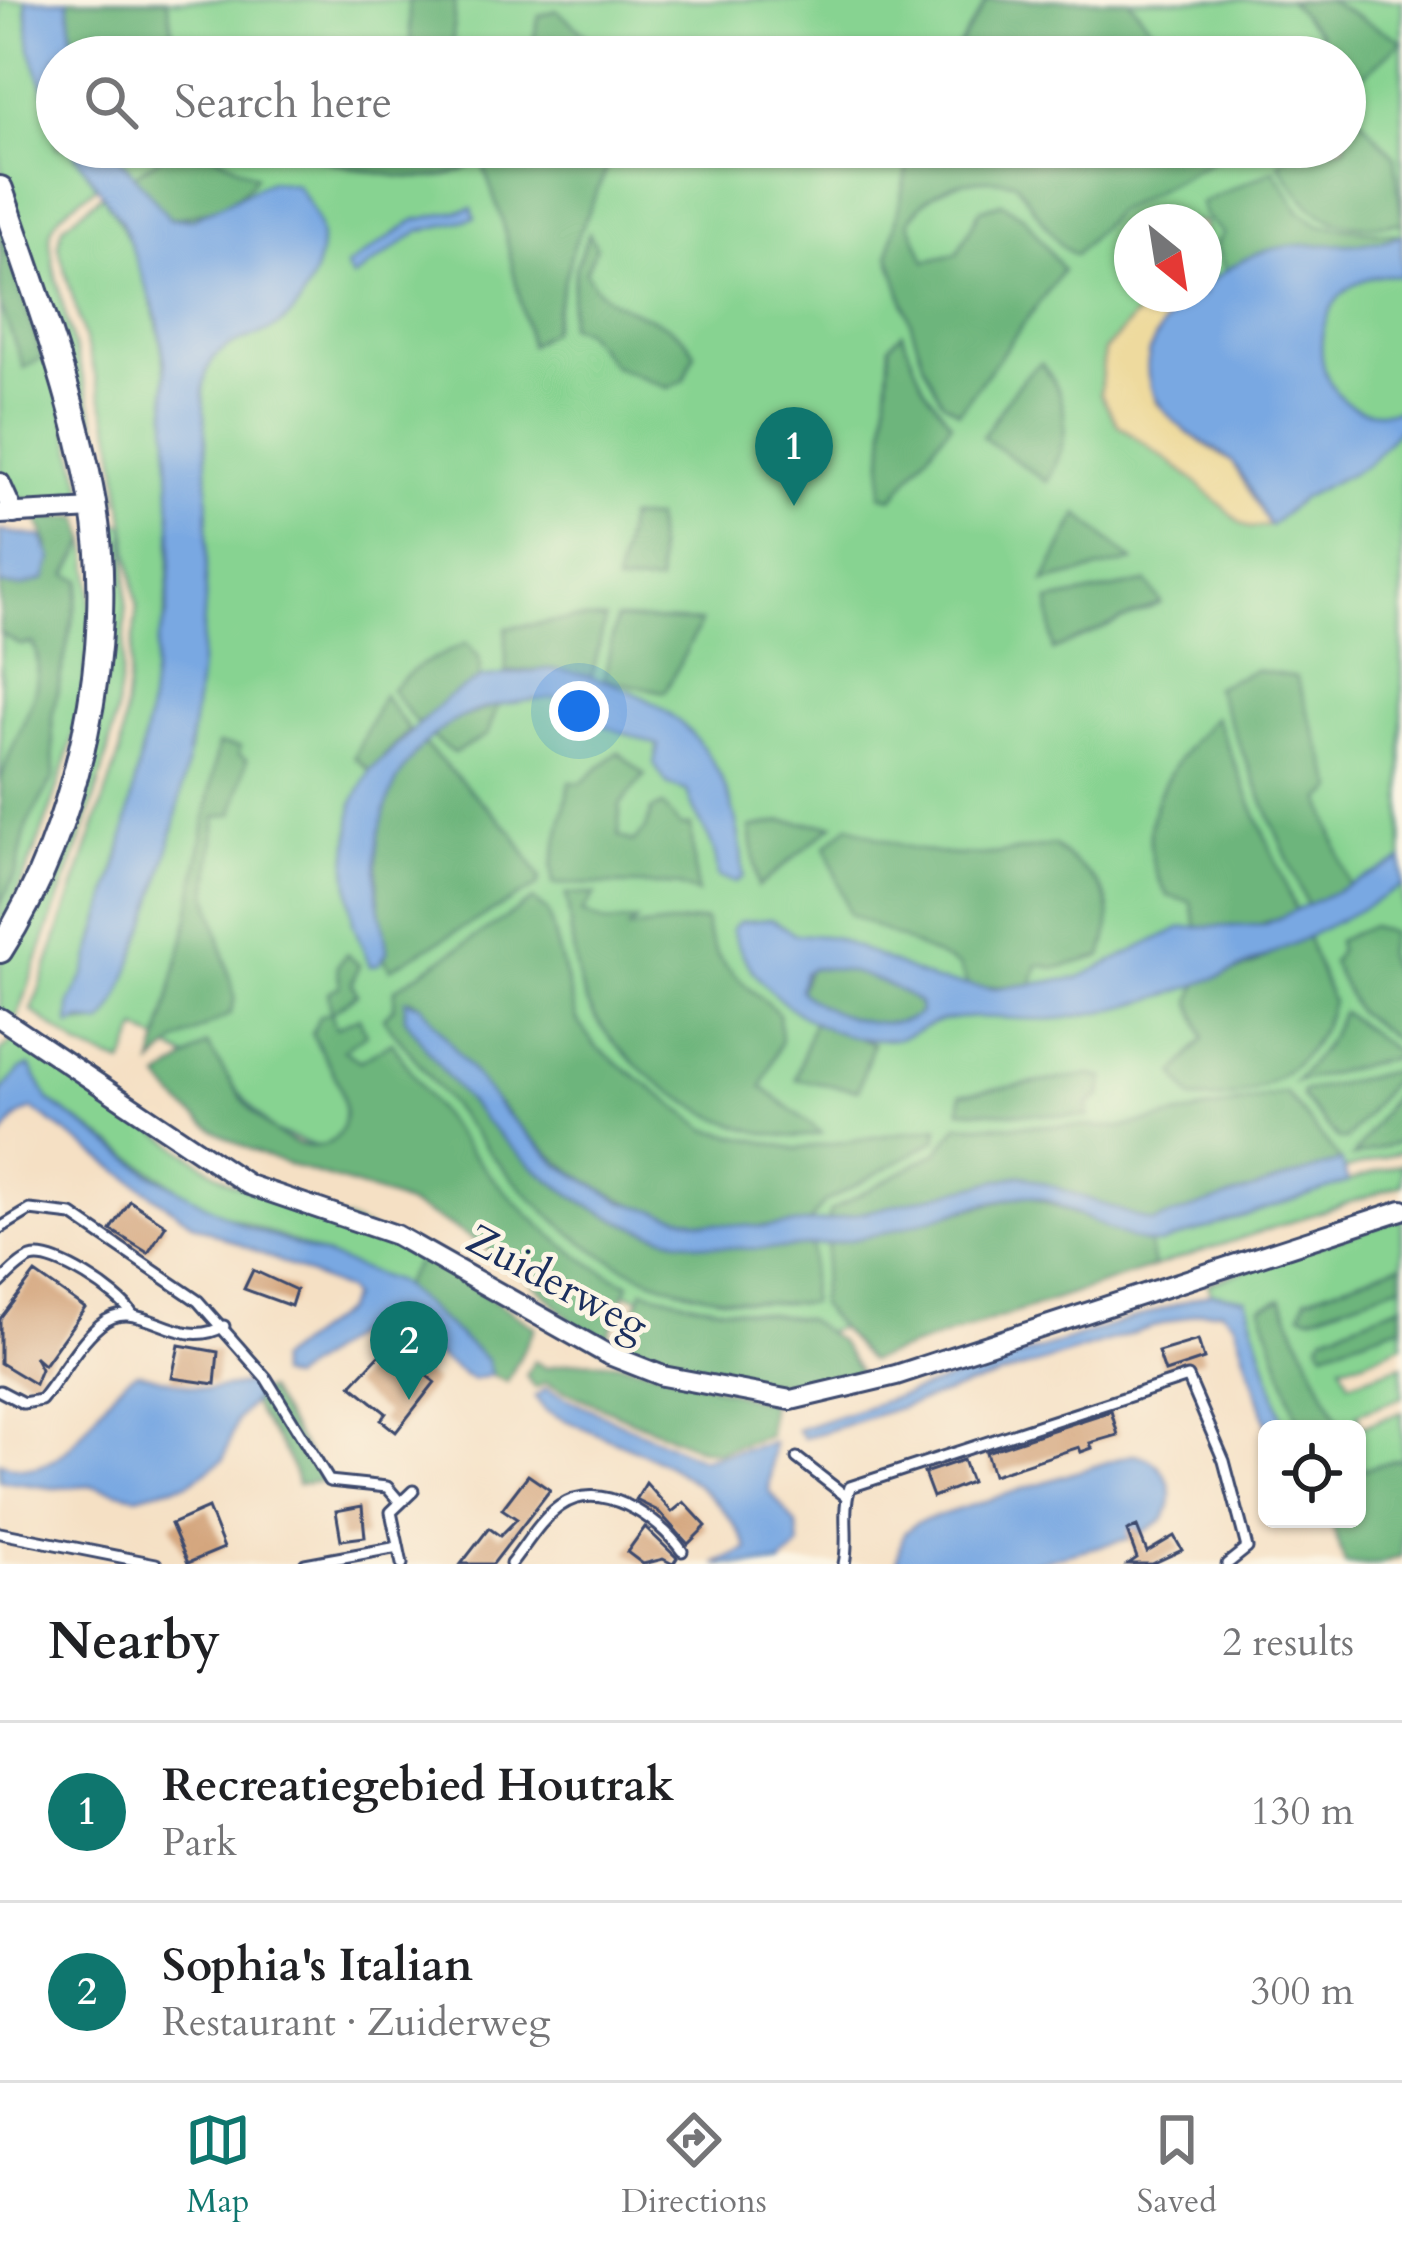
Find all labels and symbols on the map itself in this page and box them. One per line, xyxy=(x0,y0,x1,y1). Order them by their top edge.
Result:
north arrow xyxy=(1114,204,1222,312)
pin: 1 xyxy=(755,407,833,506)
your location xyxy=(549,681,609,741)
street label: Zuiderweg xyxy=(457,1211,658,1354)
pin: 2 xyxy=(370,1301,448,1400)

